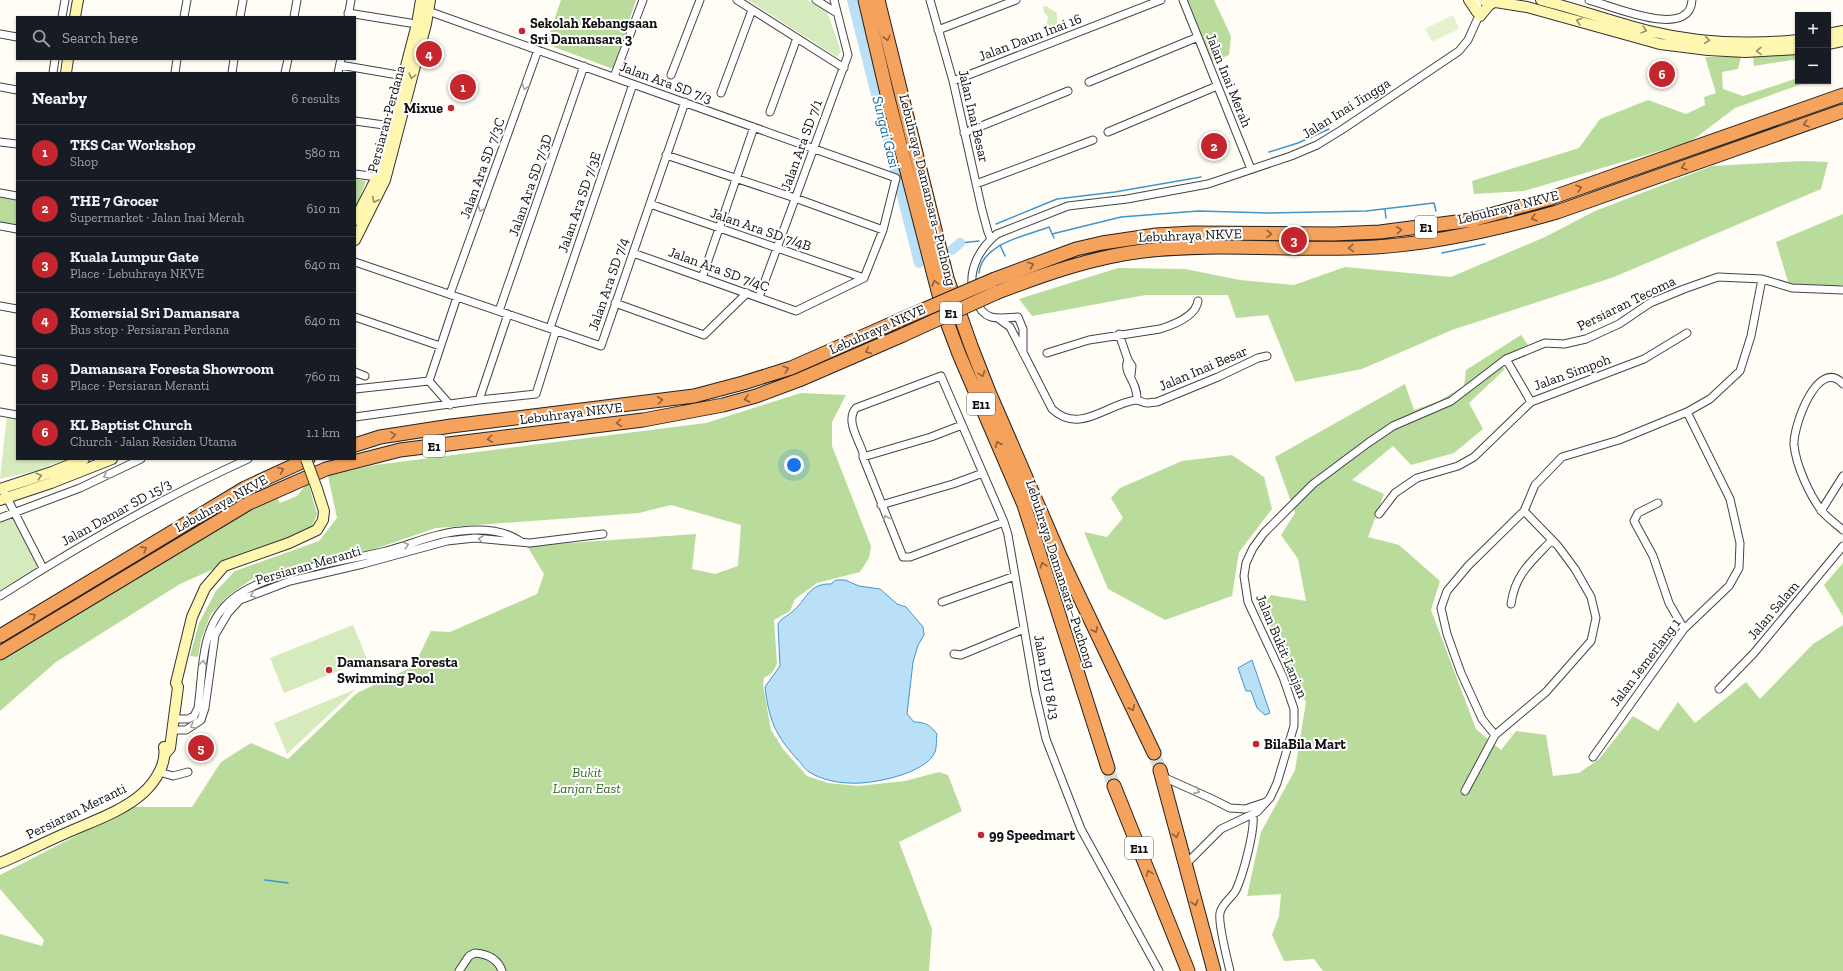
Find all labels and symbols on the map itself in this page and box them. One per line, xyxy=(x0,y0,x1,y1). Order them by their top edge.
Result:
street label: Jalan Daun Inai 16 xyxy=(976,10,1084,65)
place label: Sekolah Kebangsaan Sri Damansara 3 xyxy=(530,15,658,48)
one-way arrow xyxy=(1576,17,1583,26)
one-way arrow xyxy=(1641,25,1648,33)
marker: Sekolah Kebangsaan Sri Damansara 3 xyxy=(517,26,527,36)
street label: Jalan Inai Merah xyxy=(1202,31,1255,130)
one-way arrow xyxy=(882,35,890,41)
one-way arrow xyxy=(1704,36,1710,45)
pin: 4 xyxy=(416,39,442,69)
one-way arrow xyxy=(1756,47,1762,56)
street label: Jalan Ara SD 7/3 xyxy=(617,58,714,107)
pin: 6 xyxy=(1649,59,1675,89)
street label: Persiaran Perdana xyxy=(364,63,409,175)
street label: Jalan Inai Besar xyxy=(955,68,992,164)
pin: 1 xyxy=(450,72,476,102)
one-way arrow xyxy=(409,73,417,79)
street label: Jalan Inai Jingga xyxy=(1299,74,1394,142)
one-way arrow xyxy=(521,83,529,90)
street label: Lebuhraya Damansara–Puchong xyxy=(895,92,960,288)
water label: Sungai Gasi xyxy=(868,94,904,170)
street label: Jalan Ara SD 7/1 xyxy=(777,97,826,193)
place label: Mixue xyxy=(404,100,443,117)
marker: Mixue xyxy=(446,103,456,113)
street label: Jalan Ara SD 7/3C xyxy=(456,115,509,221)
one-way arrow xyxy=(1803,119,1810,128)
pin: 2 xyxy=(1201,131,1227,161)
street label: Jalan Ara SD 7/3D xyxy=(505,132,556,238)
street label: Jalan Ara SD 7/3E xyxy=(554,150,605,255)
one-way arrow xyxy=(1680,163,1687,171)
one-way arrow xyxy=(1576,184,1583,192)
street label: Lebuhraya NKVE xyxy=(1456,187,1560,228)
one-way arrow xyxy=(372,196,380,204)
street label: Jalan Ara SD 7/4B xyxy=(708,204,814,255)
one-way arrow xyxy=(477,205,485,212)
one-way arrow xyxy=(1531,213,1538,222)
road number: E1 xyxy=(1415,216,1437,238)
street label: Lebuhraya NKVE xyxy=(1138,225,1242,246)
pin: 3 xyxy=(1281,225,1307,255)
one-way arrow xyxy=(1396,226,1402,235)
one-way arrow xyxy=(1266,230,1272,238)
street label: Jalan Ara SD 7/4 xyxy=(585,235,632,333)
street label: Jalan Ara SD 7/4C xyxy=(666,243,772,296)
one-way arrow xyxy=(1348,244,1354,252)
one-way arrow xyxy=(1027,261,1034,269)
street label: Persiaran Tecoma xyxy=(1574,272,1678,335)
one-way arrow xyxy=(932,280,940,287)
street label: Lebuhraya NKVE xyxy=(826,301,928,358)
road number: E1 xyxy=(940,302,962,324)
street label: Jalan Inai Besar xyxy=(1156,342,1250,395)
one-way arrow xyxy=(864,346,871,354)
street label: Jalan Simpoh xyxy=(1531,351,1613,394)
one-way arrow xyxy=(783,365,790,374)
one-way arrow xyxy=(977,370,985,377)
road number: E11 xyxy=(967,393,995,415)
one-way arrow xyxy=(744,394,751,403)
one-way arrow xyxy=(657,396,664,405)
street label: Lebuhraya NKVE xyxy=(519,399,623,428)
one-way arrow xyxy=(616,418,622,427)
one-way arrow xyxy=(390,432,396,440)
one-way arrow xyxy=(487,434,493,443)
road number: E1 xyxy=(423,435,445,457)
one-way arrow xyxy=(994,440,1002,447)
your location xyxy=(784,455,804,475)
one-way arrow xyxy=(277,467,285,475)
one-way arrow xyxy=(102,471,110,479)
street label: Lebuhraya NKVE xyxy=(172,471,271,536)
one-way arrow xyxy=(36,473,43,481)
street label: Jalan Damar SD 15/3 xyxy=(58,475,174,550)
street label: Lebuhraya Damansara–Puchong xyxy=(1022,478,1099,671)
one-way arrow xyxy=(883,515,891,522)
one-way arrow xyxy=(478,534,484,543)
one-way arrow xyxy=(402,541,409,550)
street label: Persiaran Meranti xyxy=(253,542,363,589)
one-way arrow xyxy=(140,546,147,553)
one-way arrow xyxy=(1039,562,1048,569)
street label: Jalan Salam xyxy=(1744,578,1803,643)
one-way arrow xyxy=(250,591,257,599)
street label: Jalan Bukit Lanjan xyxy=(1252,592,1311,701)
one-way arrow xyxy=(29,613,36,621)
street label: Jalan Jemerlang 1 xyxy=(1607,614,1684,710)
one-way arrow xyxy=(1090,625,1098,633)
street label: Jalan PJU 8/13 xyxy=(1030,633,1063,721)
place label: Damansara Foresta Swimming Pool xyxy=(337,654,458,687)
one-way arrow xyxy=(198,660,207,666)
marker: Damansara Foresta Swimming Pool xyxy=(324,665,334,675)
one-way arrow xyxy=(1127,704,1135,711)
one-way arrow xyxy=(190,721,197,728)
pin: 5 xyxy=(188,733,214,763)
place label: BilaBila Mart xyxy=(1264,736,1346,753)
marker: BilaBila Mart xyxy=(1251,739,1261,749)
park label: Bukit Lanjan East xyxy=(553,764,621,797)
street label: Persiaran Meranti xyxy=(23,780,129,843)
one-way arrow xyxy=(1193,787,1200,795)
place label: 99 Speedmart xyxy=(989,827,1075,844)
marker: 99 Speedmart xyxy=(976,830,986,840)
one-way arrow xyxy=(1171,831,1180,838)
road number: E11 xyxy=(1125,837,1153,859)
one-way arrow xyxy=(1145,870,1153,877)
one-way arrow xyxy=(1190,899,1199,906)

